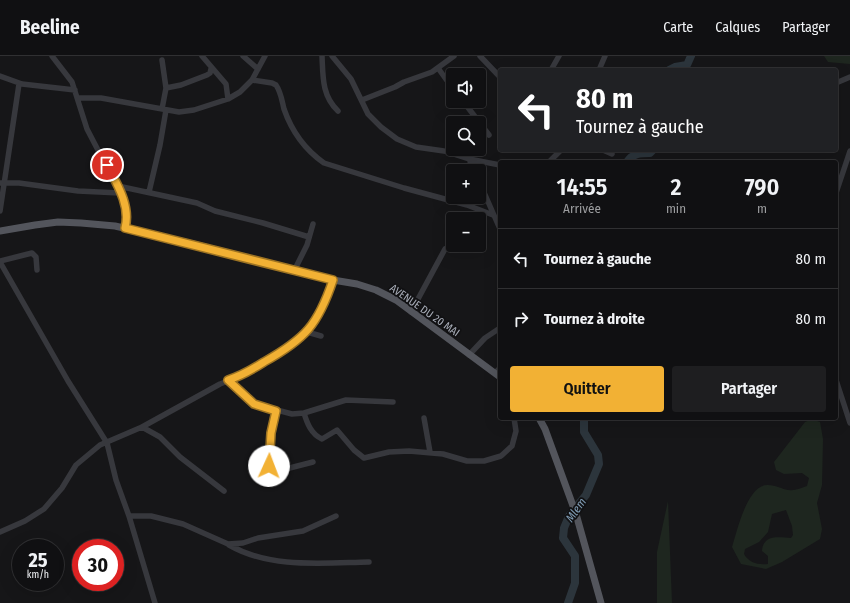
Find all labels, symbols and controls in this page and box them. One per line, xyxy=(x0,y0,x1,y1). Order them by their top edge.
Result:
text: Beeline xyxy=(20,16,80,39)
text: Carte xyxy=(663,19,693,36)
text: Calques xyxy=(715,19,760,36)
text: Partager xyxy=(782,19,830,36)
map controls xyxy=(446,68,486,252)
button: sound xyxy=(446,68,486,108)
text: 80 m xyxy=(576,82,633,115)
icon: left xyxy=(510,84,562,136)
button: search xyxy=(446,116,486,156)
text: Tournez à gauche xyxy=(576,116,704,138)
pin xyxy=(90,148,124,182)
icon: arrive xyxy=(96,154,118,176)
button: + xyxy=(446,164,486,204)
text: 14:55 xyxy=(557,173,607,201)
text: 2 xyxy=(670,173,681,201)
text: 790 xyxy=(745,173,779,201)
text: Arrivée xyxy=(563,201,601,216)
text: min xyxy=(666,201,686,216)
text: m xyxy=(757,201,767,216)
button: − xyxy=(446,212,486,252)
icon: left xyxy=(510,248,532,270)
text: Tournez à gauche xyxy=(544,250,651,268)
text: 80 m xyxy=(796,250,826,268)
street label: AVENUE DU 20 MAI xyxy=(387,281,462,339)
icon: right xyxy=(510,308,532,330)
text: Tournez à droite xyxy=(544,310,645,328)
text: 80 m xyxy=(796,310,826,328)
button: Quitter xyxy=(510,366,664,412)
button: Partager xyxy=(672,366,826,412)
position arrow xyxy=(248,445,290,487)
water label: Mlem xyxy=(563,495,589,525)
speed limit sign: 30 xyxy=(72,539,124,591)
text: 25 xyxy=(28,548,48,572)
text: km/h xyxy=(27,569,49,581)

